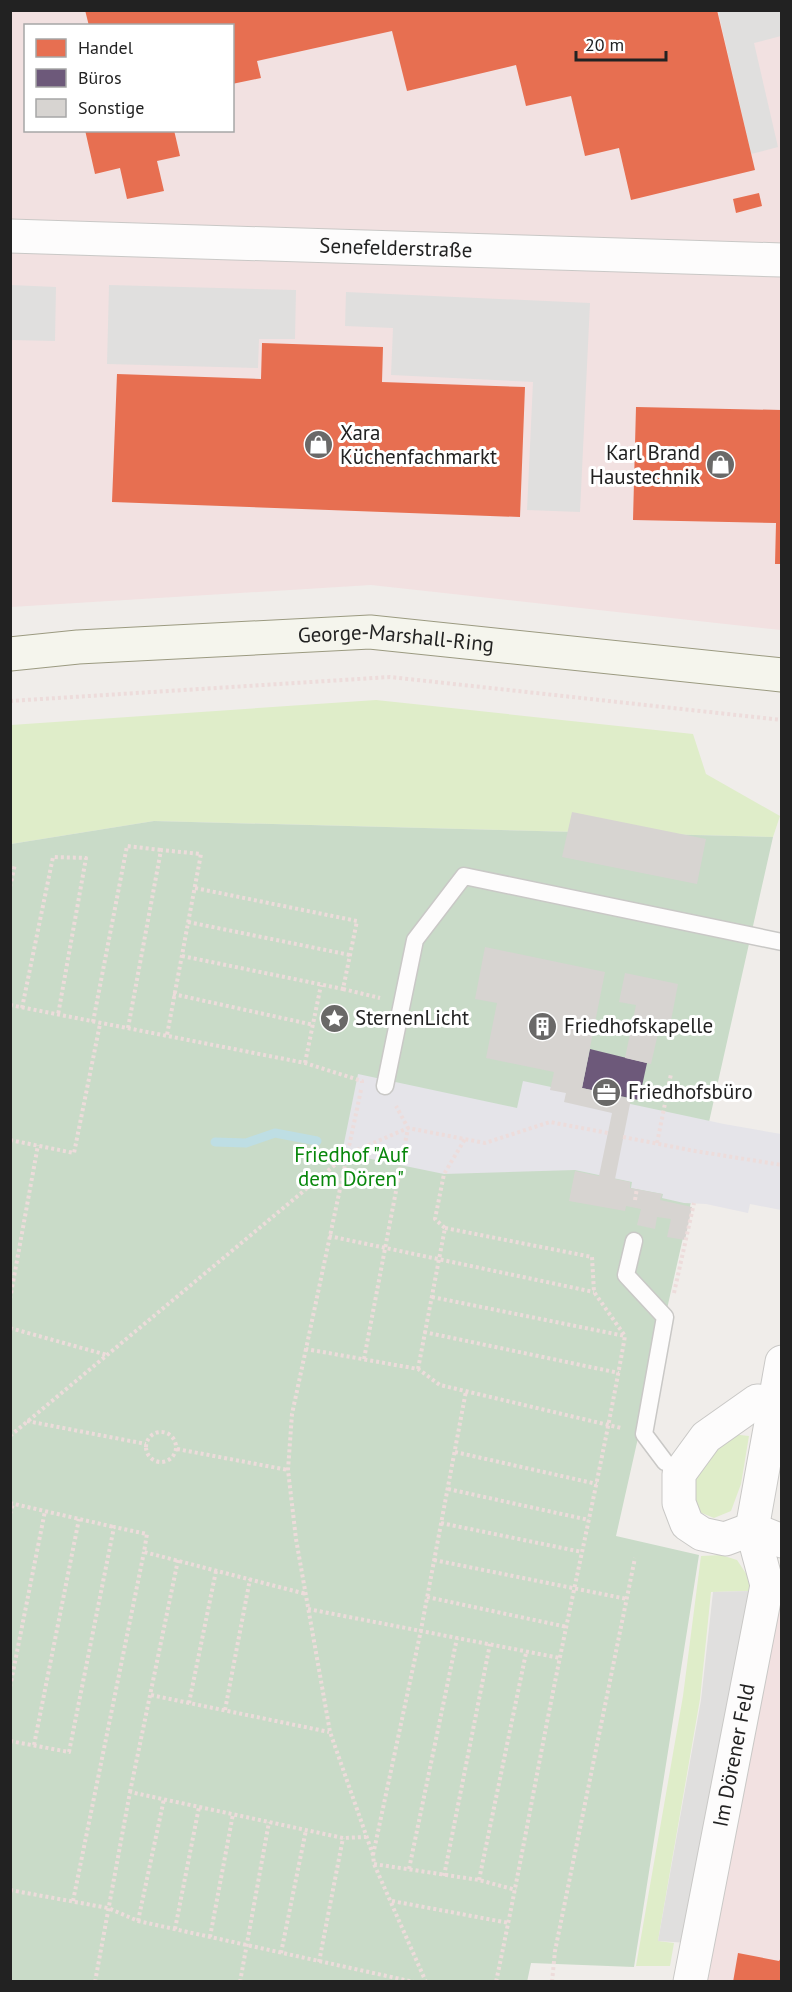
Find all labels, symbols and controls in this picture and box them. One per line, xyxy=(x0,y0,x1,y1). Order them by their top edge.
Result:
legend xyxy=(24,24,234,132)
scale bar xyxy=(576,24,666,62)
text: 20 m xyxy=(585,33,624,56)
text: Handel xyxy=(78,36,134,59)
text: Büros xyxy=(78,66,122,89)
text: Sonstige xyxy=(78,96,144,119)
street label: Senefelderstraße xyxy=(319,232,473,263)
place label: Xara Küchenfachmarkt xyxy=(340,419,497,470)
shop icon: Xara Küchenfachmarkt xyxy=(303,429,335,461)
place label: Karl Brand Haustechnik xyxy=(590,439,700,490)
shop icon: Karl Brand Haustechnik xyxy=(705,449,737,481)
street label: George-Marshall-Ring xyxy=(297,618,496,658)
place icon: SternenLicht xyxy=(318,1002,350,1034)
place label: SternenLicht xyxy=(355,1004,469,1031)
building icon: Friedhofskapelle xyxy=(527,1010,559,1042)
place label: Friedhofskapelle xyxy=(564,1012,713,1039)
office icon: Friedhofsbüro xyxy=(591,1076,623,1108)
place label: Friedhofsbüro xyxy=(628,1078,753,1105)
park label: Friedhof "Auf dem Dören" xyxy=(294,1141,409,1192)
street label: Im Dörener Feld xyxy=(706,1681,761,1829)

